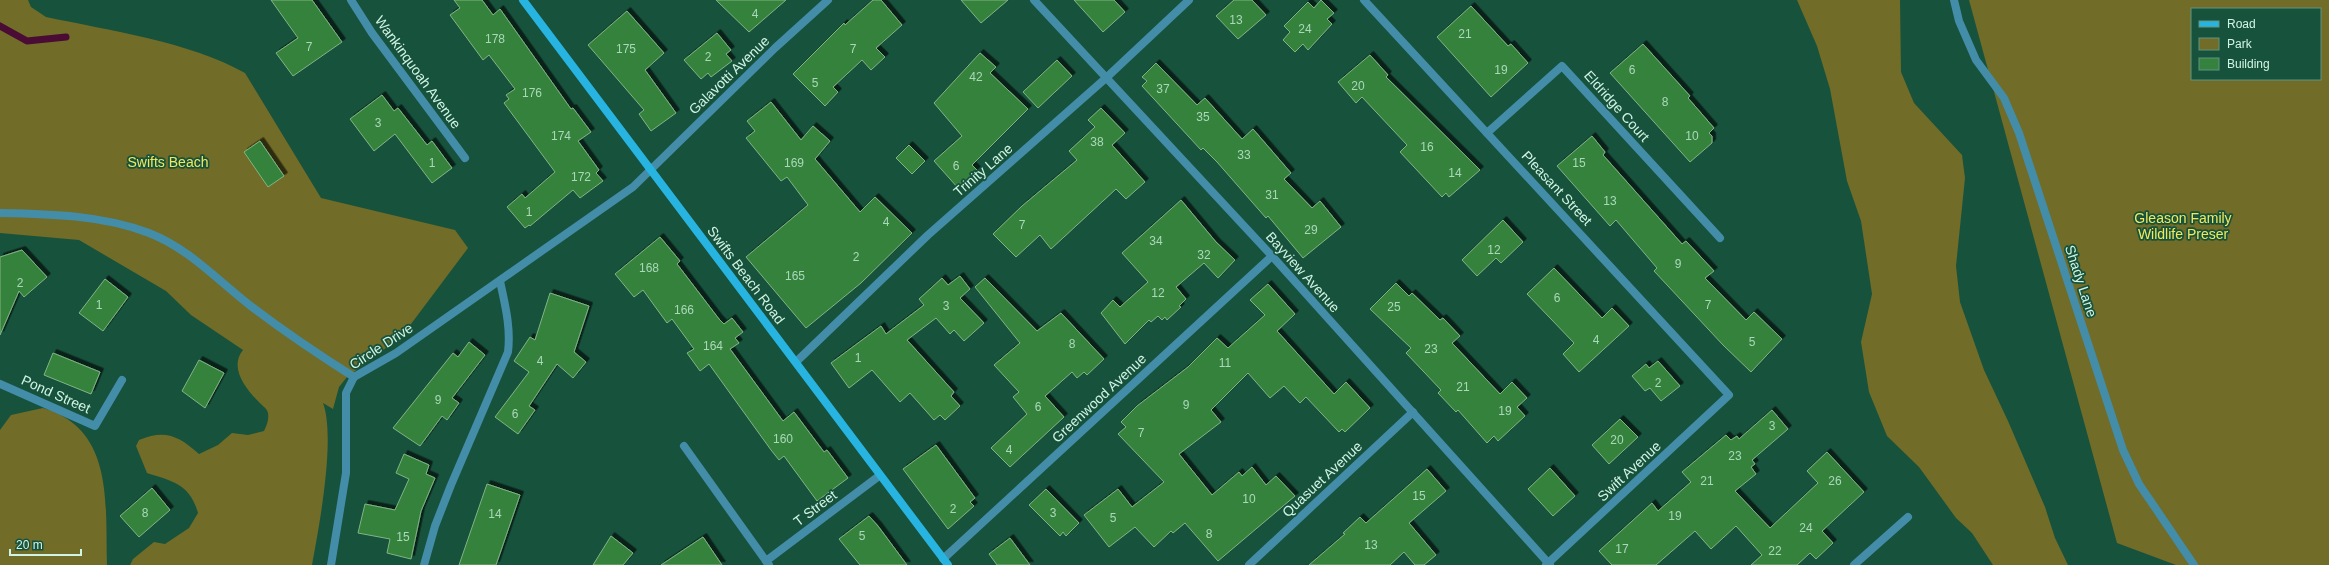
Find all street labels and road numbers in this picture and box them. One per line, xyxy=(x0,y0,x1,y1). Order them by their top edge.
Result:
street label: Wankinquoah Avenue xyxy=(372,13,464,132)
street label: Galavotti Avenue xyxy=(685,32,773,117)
street label: Eldridge Court xyxy=(1581,67,1653,145)
street label: Trinity Lane xyxy=(950,140,1016,200)
street label: Pleasant Street xyxy=(1519,148,1596,229)
street label: Swifts Beach Road xyxy=(704,223,788,327)
street label: Bayview Avenue xyxy=(1263,229,1343,316)
street label: Shady Lane xyxy=(2062,243,2100,319)
street label: Circle Drive xyxy=(346,319,416,372)
street label: Greenwood Avenue xyxy=(1049,350,1149,446)
street label: Pond Street xyxy=(19,372,93,416)
street label: Swift Avenue xyxy=(1594,437,1664,504)
street label: Quasuet Avenue xyxy=(1279,438,1365,520)
street label: T Street xyxy=(790,487,840,529)

